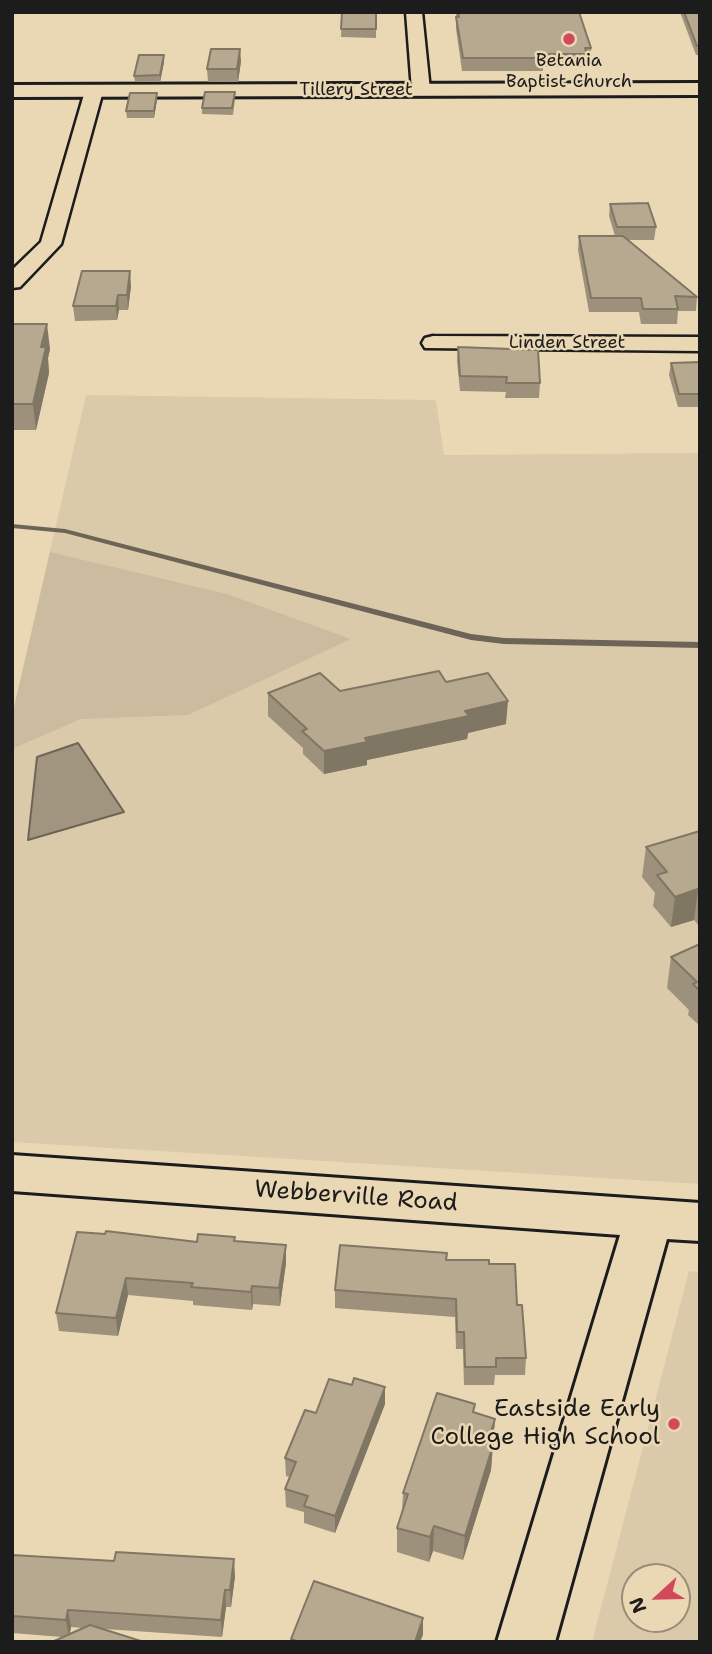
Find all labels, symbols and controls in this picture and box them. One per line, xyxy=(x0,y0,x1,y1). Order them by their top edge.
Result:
marker: Betania Baptist Church xyxy=(561,31,577,47)
place label: Betania Baptist Church xyxy=(506,50,632,92)
street label: Tillery Street xyxy=(299,79,413,101)
street label: Linden Street xyxy=(509,332,625,354)
street label: Webberville Road xyxy=(253,1176,459,1218)
place label: Eastside Early College High School xyxy=(430,1396,660,1452)
marker: Eastside Early College High School xyxy=(666,1416,682,1432)
north arrow xyxy=(621,1563,691,1633)
text: N xyxy=(624,1594,652,1617)

